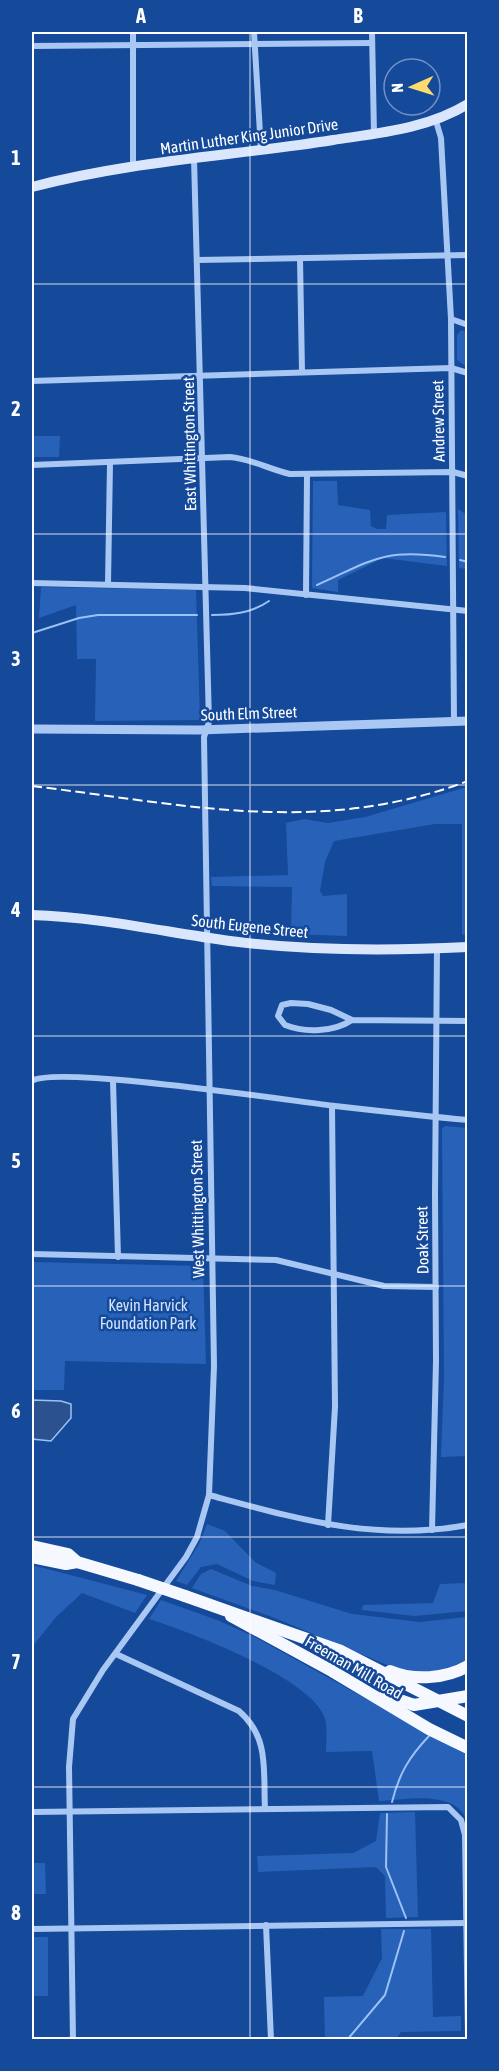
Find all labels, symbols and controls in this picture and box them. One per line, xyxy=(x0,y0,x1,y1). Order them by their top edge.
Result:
text: A xyxy=(135,4,146,27)
text: B xyxy=(353,4,363,27)
north arrow xyxy=(382,57,442,117)
text: N xyxy=(388,83,406,93)
street label: Martin Luther King Junior Drive xyxy=(159,115,339,158)
text: 1 xyxy=(11,146,21,169)
street label: East Whittington Street xyxy=(179,376,200,511)
street label: Andrew Street xyxy=(428,380,448,462)
text: 2 xyxy=(11,397,21,420)
text: 3 xyxy=(11,647,21,670)
street label: South Elm Street xyxy=(201,702,298,724)
text: 4 xyxy=(10,898,21,921)
street label: South Eugene Street xyxy=(191,911,310,942)
street label: West Whittington Street xyxy=(187,1139,208,1278)
text: 5 xyxy=(11,1149,21,1172)
street label: Doak Street xyxy=(412,1205,432,1274)
park label: Kevin Harvick Foundation Park xyxy=(100,1296,196,1332)
text: 6 xyxy=(11,1399,21,1422)
street label: Freeman Mill Road xyxy=(302,1632,406,1702)
text: 7 xyxy=(11,1650,21,1673)
text: 8 xyxy=(11,1901,21,1924)

